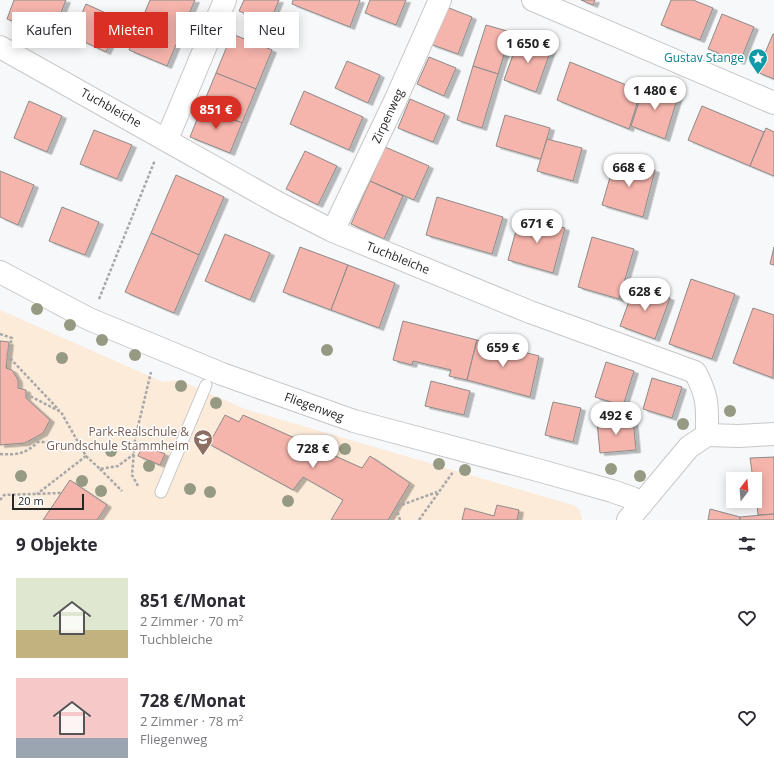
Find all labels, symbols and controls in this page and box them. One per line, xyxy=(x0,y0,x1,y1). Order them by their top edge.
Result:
chip: Kaufen xyxy=(12,12,86,48)
chip: Mieten xyxy=(94,12,168,48)
chip: Filter xyxy=(176,12,236,48)
chip: Neu xyxy=(244,12,299,48)
pin: 1 650 € xyxy=(491,30,565,64)
text: 1 650 € xyxy=(506,34,550,52)
place icon: Gustav Stange xyxy=(747,47,769,75)
place label: Gustav Stange xyxy=(664,49,744,66)
pin: 1 480 € xyxy=(618,77,692,111)
text: 1 480 € xyxy=(633,81,677,99)
street label: Tuchbleiche xyxy=(78,84,145,131)
street label: Zirpenweg xyxy=(367,85,408,146)
pin: 851 € xyxy=(188,96,244,130)
text: 851 € xyxy=(199,100,233,118)
pin: 668 € xyxy=(601,154,657,188)
text: 668 € xyxy=(612,158,646,176)
pin: 671 € xyxy=(509,210,565,244)
text: 671 € xyxy=(520,214,554,232)
street label: Tuchbleiche xyxy=(364,237,433,278)
pin: 628 € xyxy=(617,278,673,312)
text: 628 € xyxy=(628,282,662,300)
pin: 659 € xyxy=(475,334,531,368)
text: 659 € xyxy=(486,338,520,356)
street label: Fliegenweg xyxy=(282,388,347,425)
pin: 492 € xyxy=(588,402,644,436)
text: 492 € xyxy=(599,406,633,424)
place label: Park-Realschule & Grundschule Stammheim xyxy=(46,423,189,454)
school or university icon: Park-Realschule & Grundschule Stammheim xyxy=(192,428,214,456)
pin: 728 € xyxy=(285,435,341,469)
text: 728 € xyxy=(296,439,330,457)
north arrow xyxy=(726,472,762,508)
map controls xyxy=(726,472,762,508)
scale bar xyxy=(12,492,84,511)
text: 20 m xyxy=(18,493,44,508)
text: 9 Objekte xyxy=(16,533,98,556)
icon: filters xyxy=(736,533,758,555)
text: 851 €/Monat xyxy=(140,589,246,612)
icon: home xyxy=(48,594,96,642)
icon: heart xyxy=(736,607,758,629)
text: 2 Zimmer · 70 m² xyxy=(140,612,243,630)
text: Tuchbleiche xyxy=(140,630,213,648)
text: 728 €/Monat xyxy=(140,689,246,712)
icon: home xyxy=(48,694,96,742)
icon: heart xyxy=(736,707,758,729)
text: 2 Zimmer · 78 m² xyxy=(140,712,243,730)
text: Fliegenweg xyxy=(140,730,207,748)

